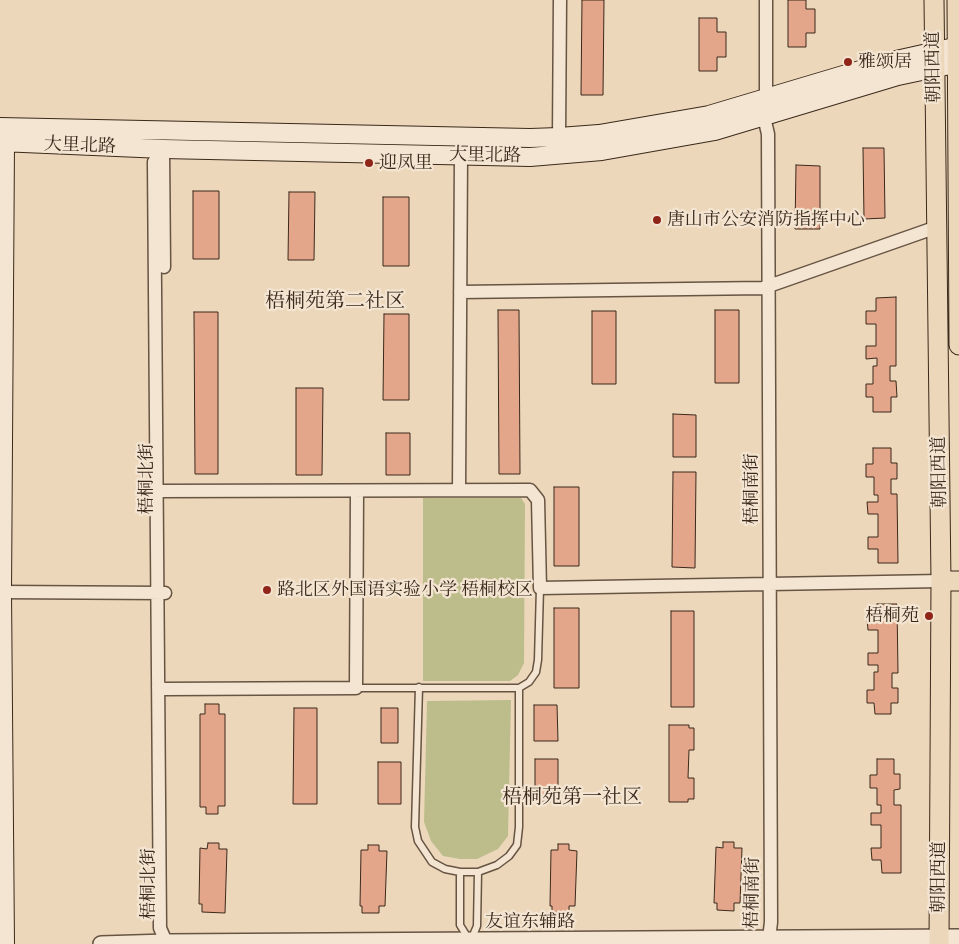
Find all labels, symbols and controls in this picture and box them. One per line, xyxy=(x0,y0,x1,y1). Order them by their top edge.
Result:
street label: 朝阳西道 xyxy=(923,31,945,103)
place label: 雅颂居 xyxy=(858,51,912,73)
marker: 雅颂居 xyxy=(842,56,854,68)
street label: 大里北路 xyxy=(44,134,116,158)
street label: 大里北路 xyxy=(449,145,521,167)
place label: 迎凤里 xyxy=(379,152,433,174)
marker: 迎凤里 xyxy=(363,157,375,169)
place label: 唐山市公安消防指挥中心 xyxy=(667,209,865,231)
marker: 唐山市公安消防指挥中心 xyxy=(651,214,663,226)
district label: 梧桐苑第二社区 xyxy=(265,290,405,314)
street label: 朝阳西道 xyxy=(929,436,951,508)
street label: 梧桐北街 xyxy=(136,443,158,515)
street label: 梧桐南街 xyxy=(741,453,763,525)
place label: 路北区外国语实验小学 梧桐校区 xyxy=(277,579,533,601)
marker: 路北区外国语实验小学 梧桐校区 xyxy=(261,584,273,596)
place label: 梧桐苑 xyxy=(865,605,919,627)
marker: 梧桐苑 xyxy=(923,610,935,622)
district label: 梧桐苑第一社区 xyxy=(502,786,642,810)
street label: 朝阳西道 xyxy=(928,841,950,913)
street label: 梧桐北街 xyxy=(138,848,160,920)
street label: 梧桐南街 xyxy=(742,857,764,929)
street label: 友谊东辅路 xyxy=(485,911,575,933)

